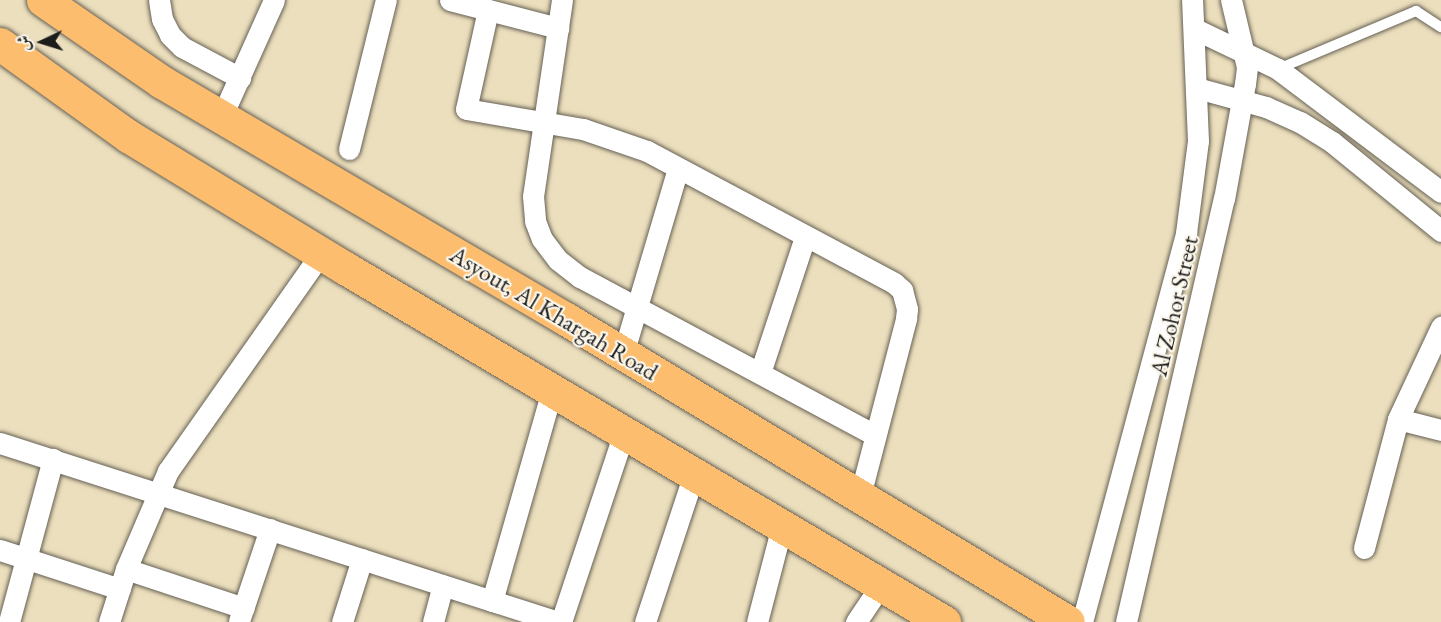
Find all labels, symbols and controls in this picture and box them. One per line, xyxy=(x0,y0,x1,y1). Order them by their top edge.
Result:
north arrow xyxy=(12,12,72,72)
text: ش xyxy=(13,35,35,52)
street label: Al Zohor Street xyxy=(1144,233,1204,379)
street label: Asyout, Al Khargah Road xyxy=(445,240,663,386)

